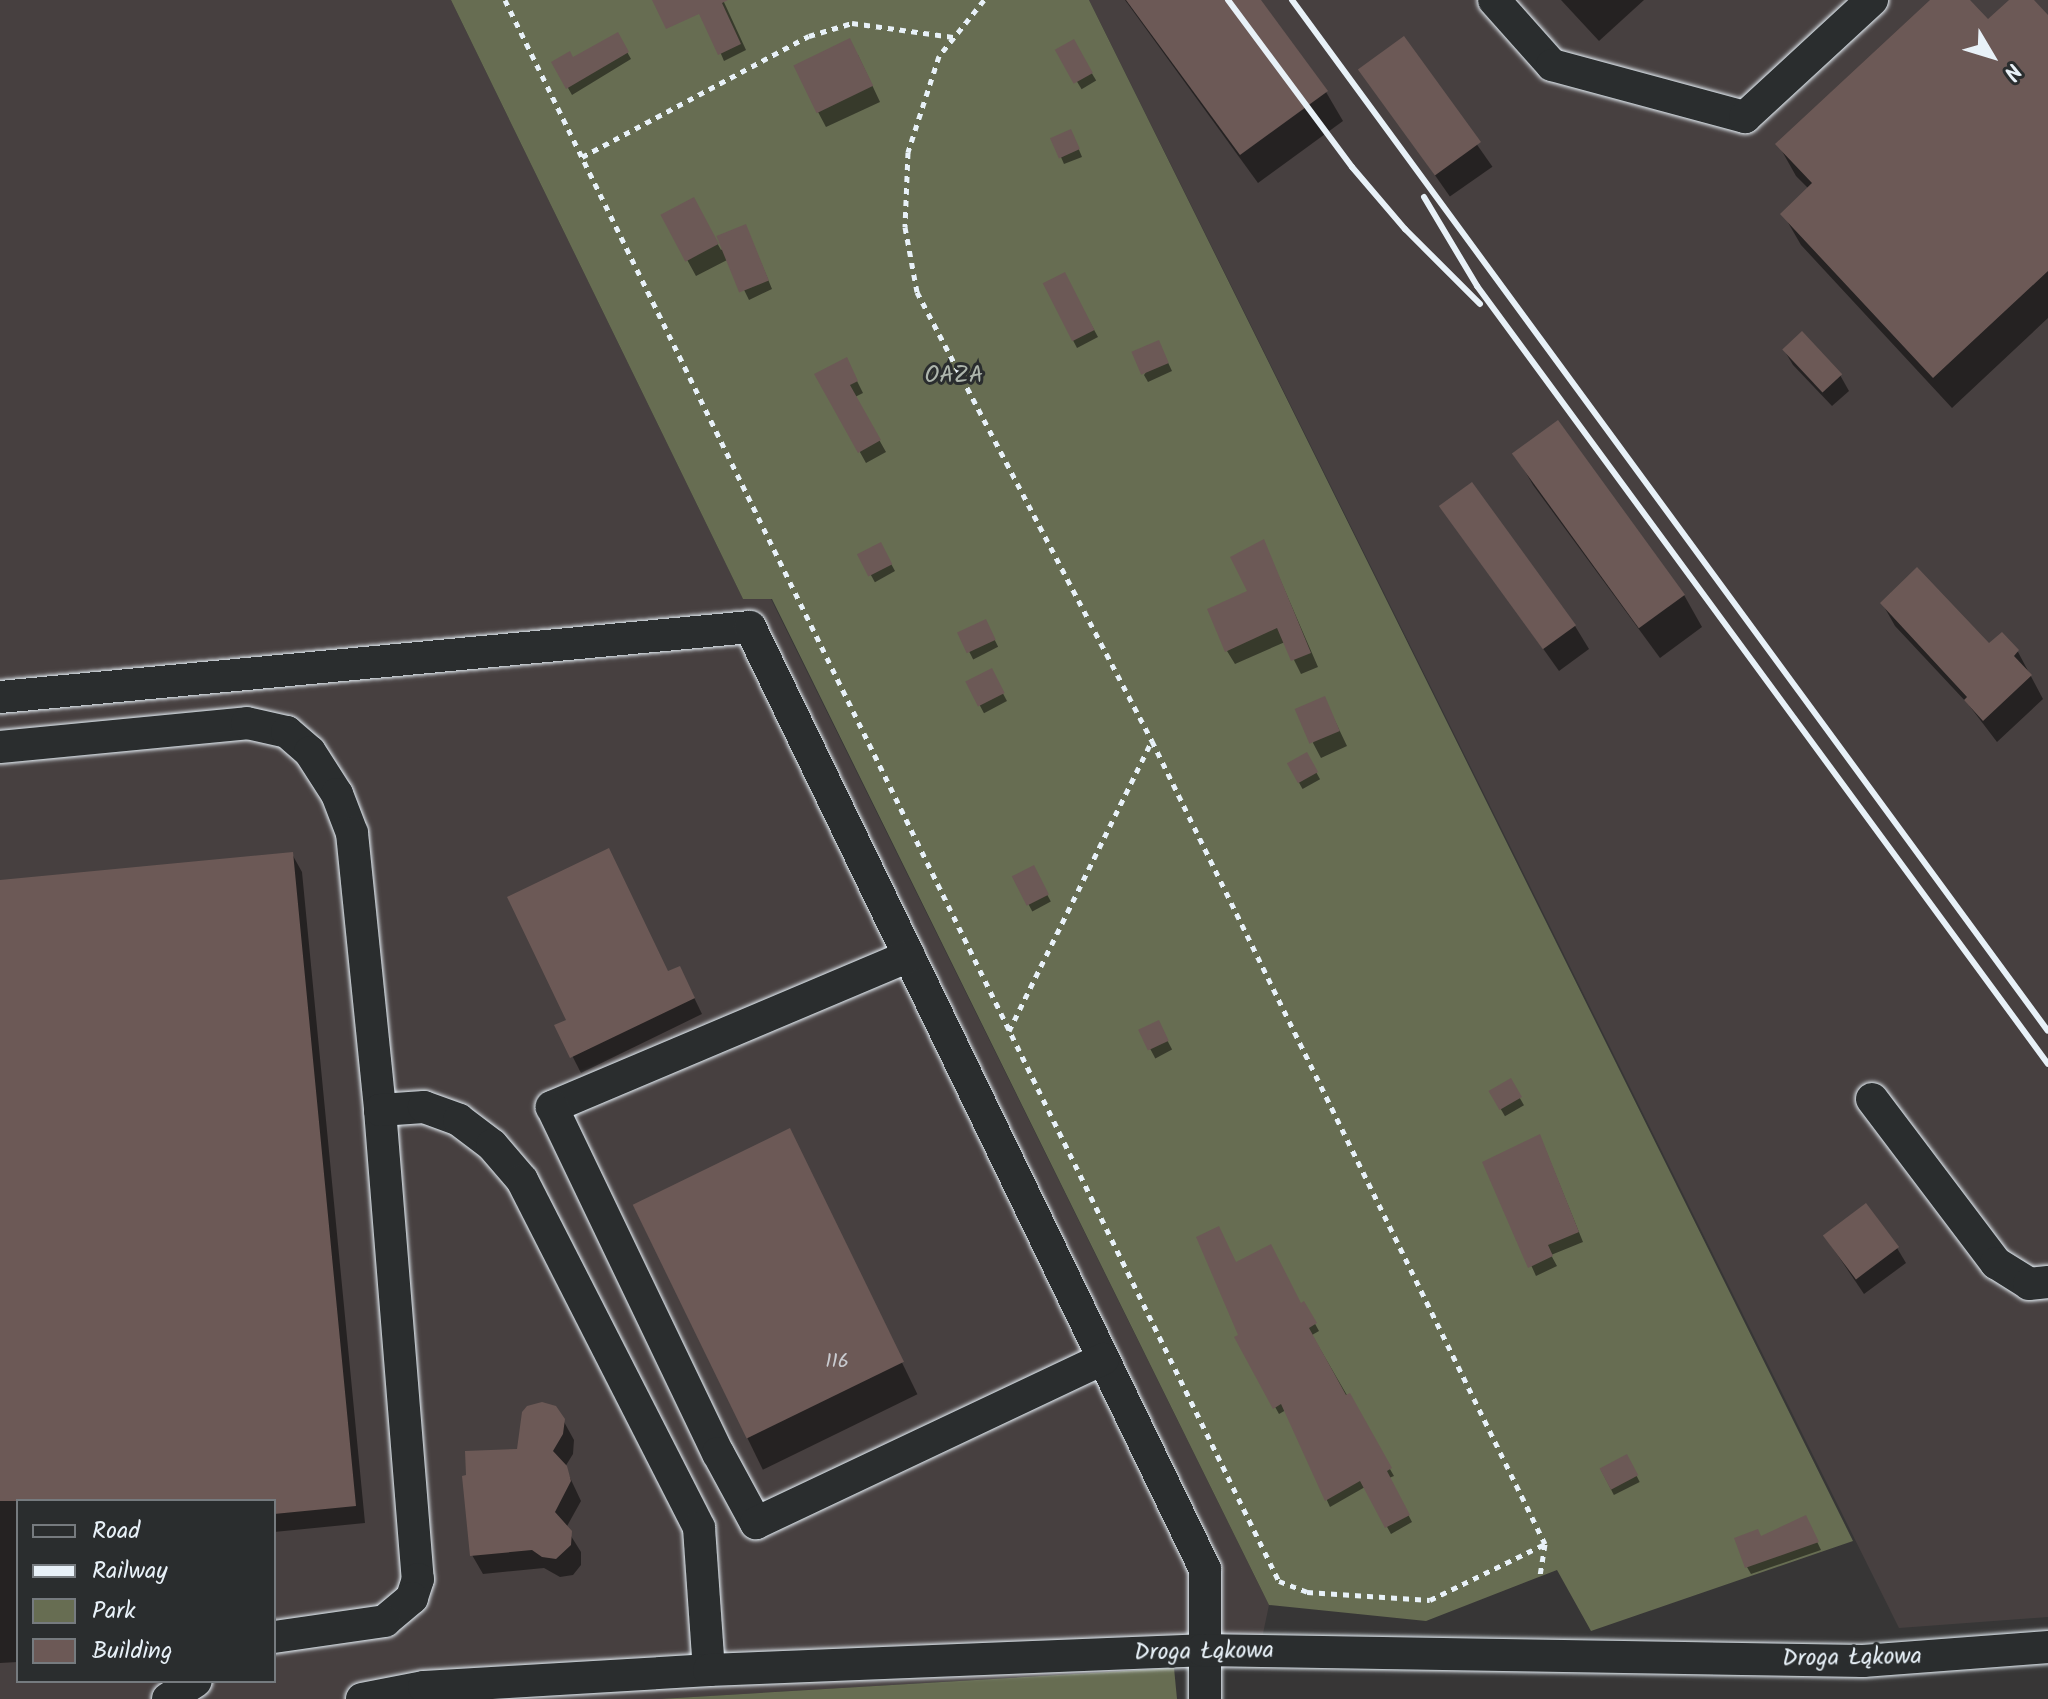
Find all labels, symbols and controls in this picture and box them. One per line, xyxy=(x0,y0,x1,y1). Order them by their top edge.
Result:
north arrow xyxy=(1952,16,2032,96)
text: N xyxy=(1993,55,2029,87)
park label: OAZA xyxy=(925,362,983,390)
house number: 116 xyxy=(825,1350,849,1374)
legend xyxy=(16,1499,276,1683)
text: Road xyxy=(92,1512,140,1551)
text: Railway xyxy=(92,1552,168,1591)
text: Park xyxy=(92,1592,136,1631)
text: Building xyxy=(92,1632,172,1671)
street label: Droga Łąkowa xyxy=(1134,1636,1274,1668)
street label: Droga Łąkowa xyxy=(1782,1642,1922,1674)

